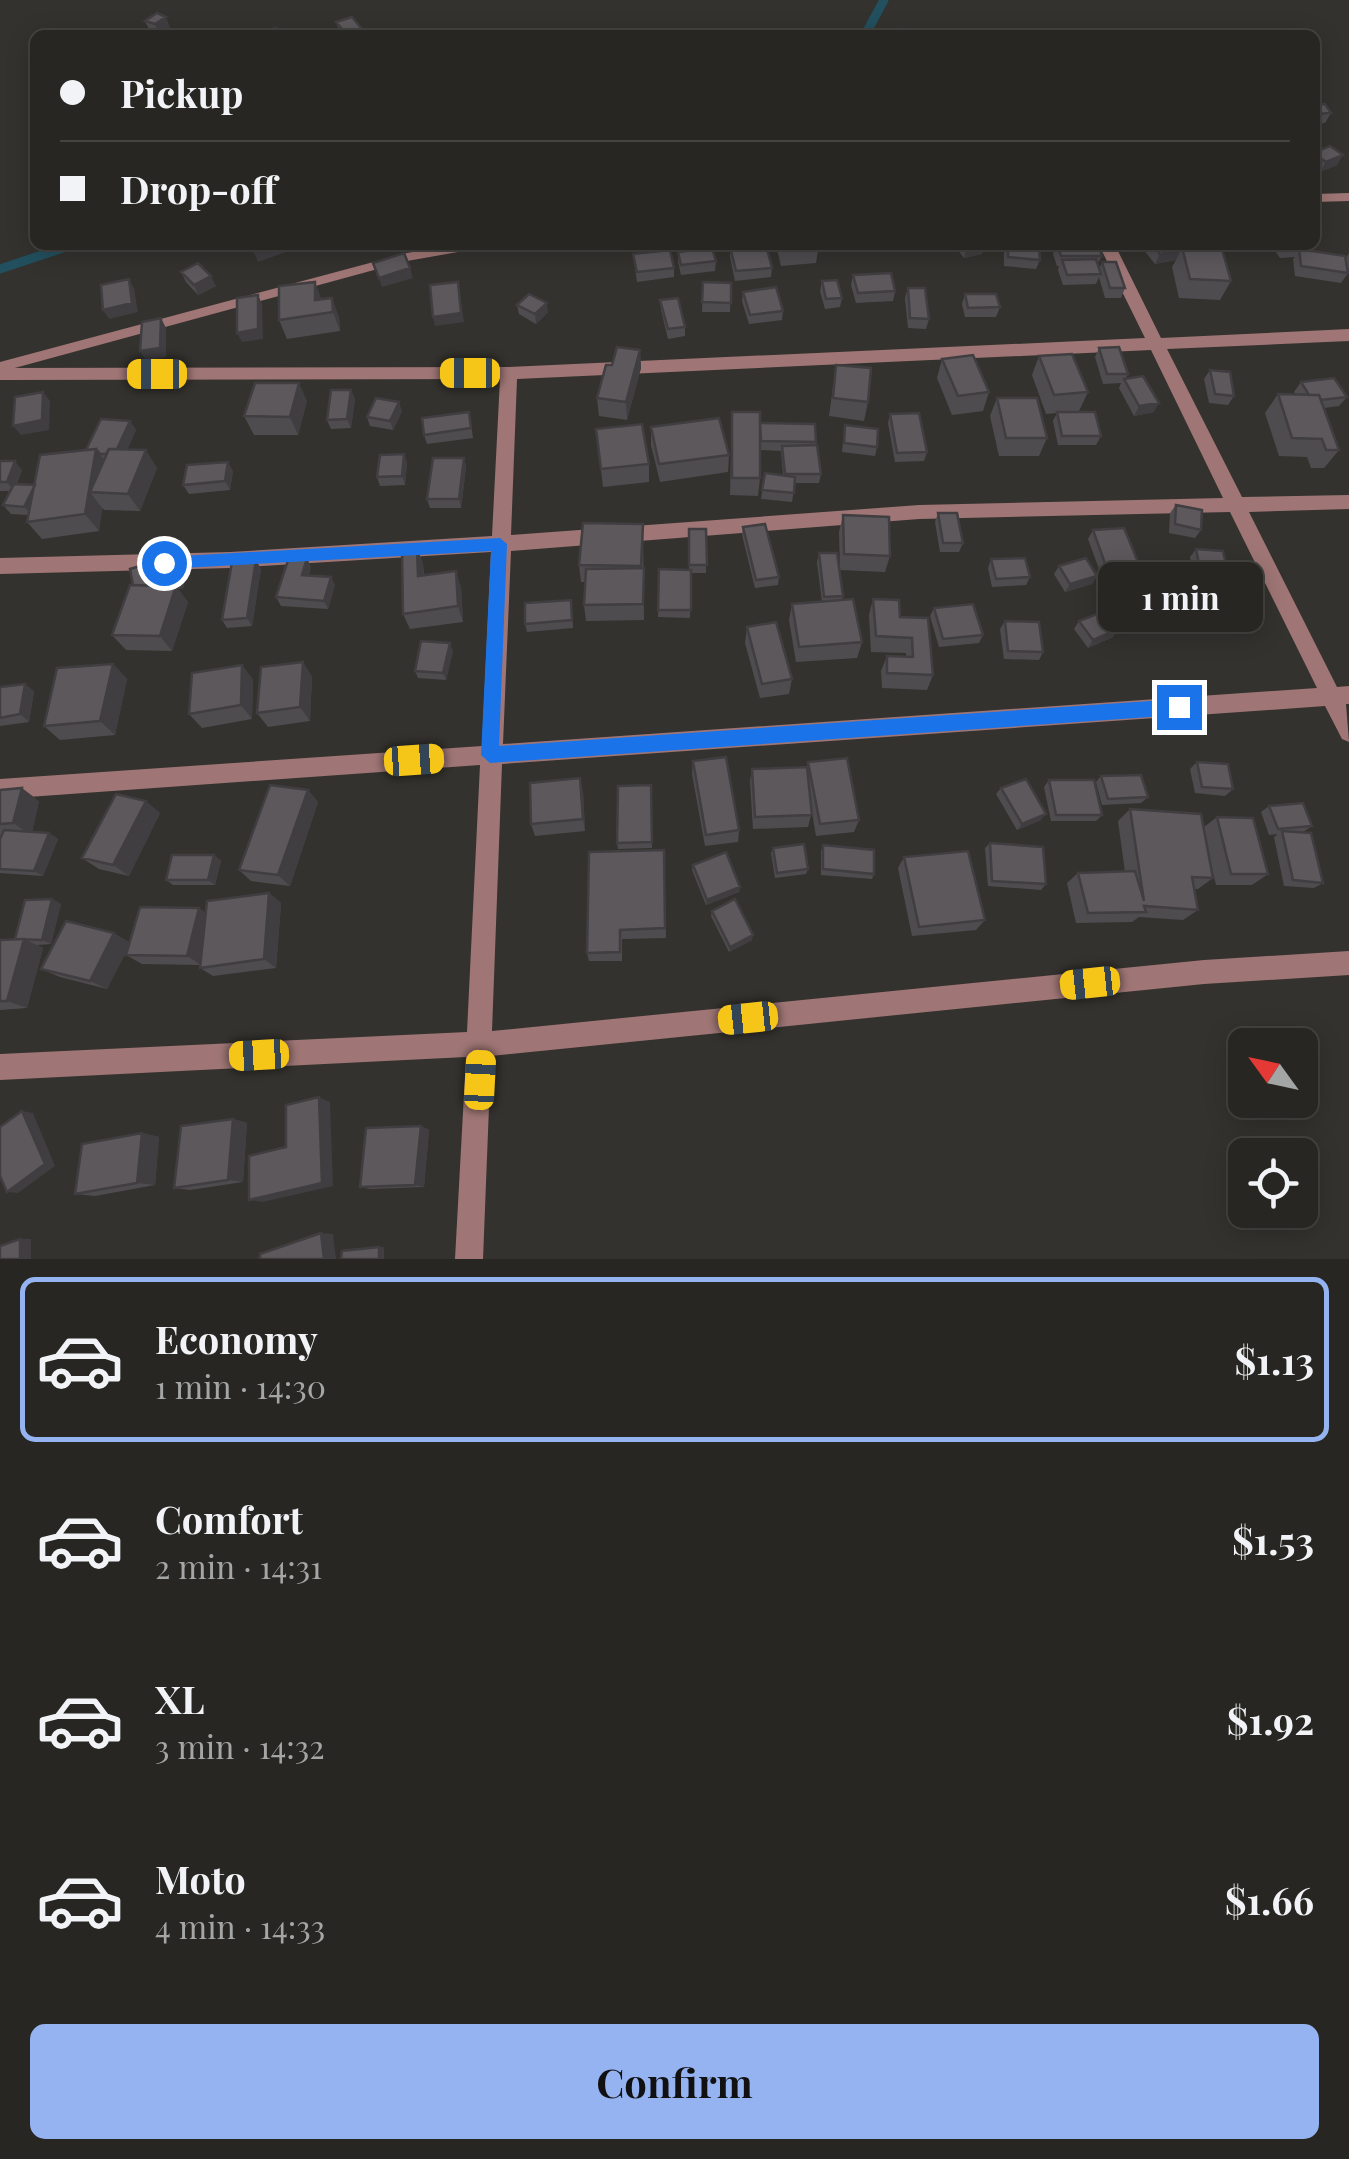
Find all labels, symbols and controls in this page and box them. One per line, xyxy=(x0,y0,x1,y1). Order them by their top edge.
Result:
text: Pickup xyxy=(120,67,243,118)
text: Drop-off xyxy=(120,163,277,214)
car xyxy=(440,358,500,388)
car xyxy=(127,359,187,389)
route start xyxy=(142,541,187,586)
callout: 1 min xyxy=(1096,562,1262,632)
text: 1 min xyxy=(1141,575,1220,618)
route end xyxy=(1157,685,1202,730)
car xyxy=(383,743,445,777)
car xyxy=(1059,965,1121,1001)
car xyxy=(717,1000,779,1036)
north arrow xyxy=(1228,1028,1318,1118)
map controls xyxy=(1228,1028,1318,1228)
car xyxy=(228,1038,290,1072)
car xyxy=(463,1049,497,1111)
button: locate xyxy=(1228,1138,1318,1228)
text: Economy xyxy=(155,1313,318,1364)
icon: car xyxy=(35,1315,125,1405)
text: $1.13 xyxy=(1235,1334,1314,1385)
text: 1 min · 14:30 xyxy=(155,1364,326,1407)
text: Comfort xyxy=(155,1493,303,1544)
icon: car xyxy=(35,1495,125,1585)
text: $1.53 xyxy=(1232,1514,1314,1565)
text: 2 min · 14:31 xyxy=(155,1544,322,1587)
text: XL xyxy=(155,1673,204,1724)
icon: car xyxy=(35,1675,125,1765)
text: $1.92 xyxy=(1227,1694,1314,1745)
text: 3 min · 14:32 xyxy=(155,1724,325,1767)
text: Moto xyxy=(155,1853,246,1904)
icon: car xyxy=(35,1855,125,1945)
text: $1.66 xyxy=(1225,1874,1314,1925)
text: 4 min · 14:33 xyxy=(155,1904,325,1947)
button: Confirm xyxy=(30,2024,1319,2139)

